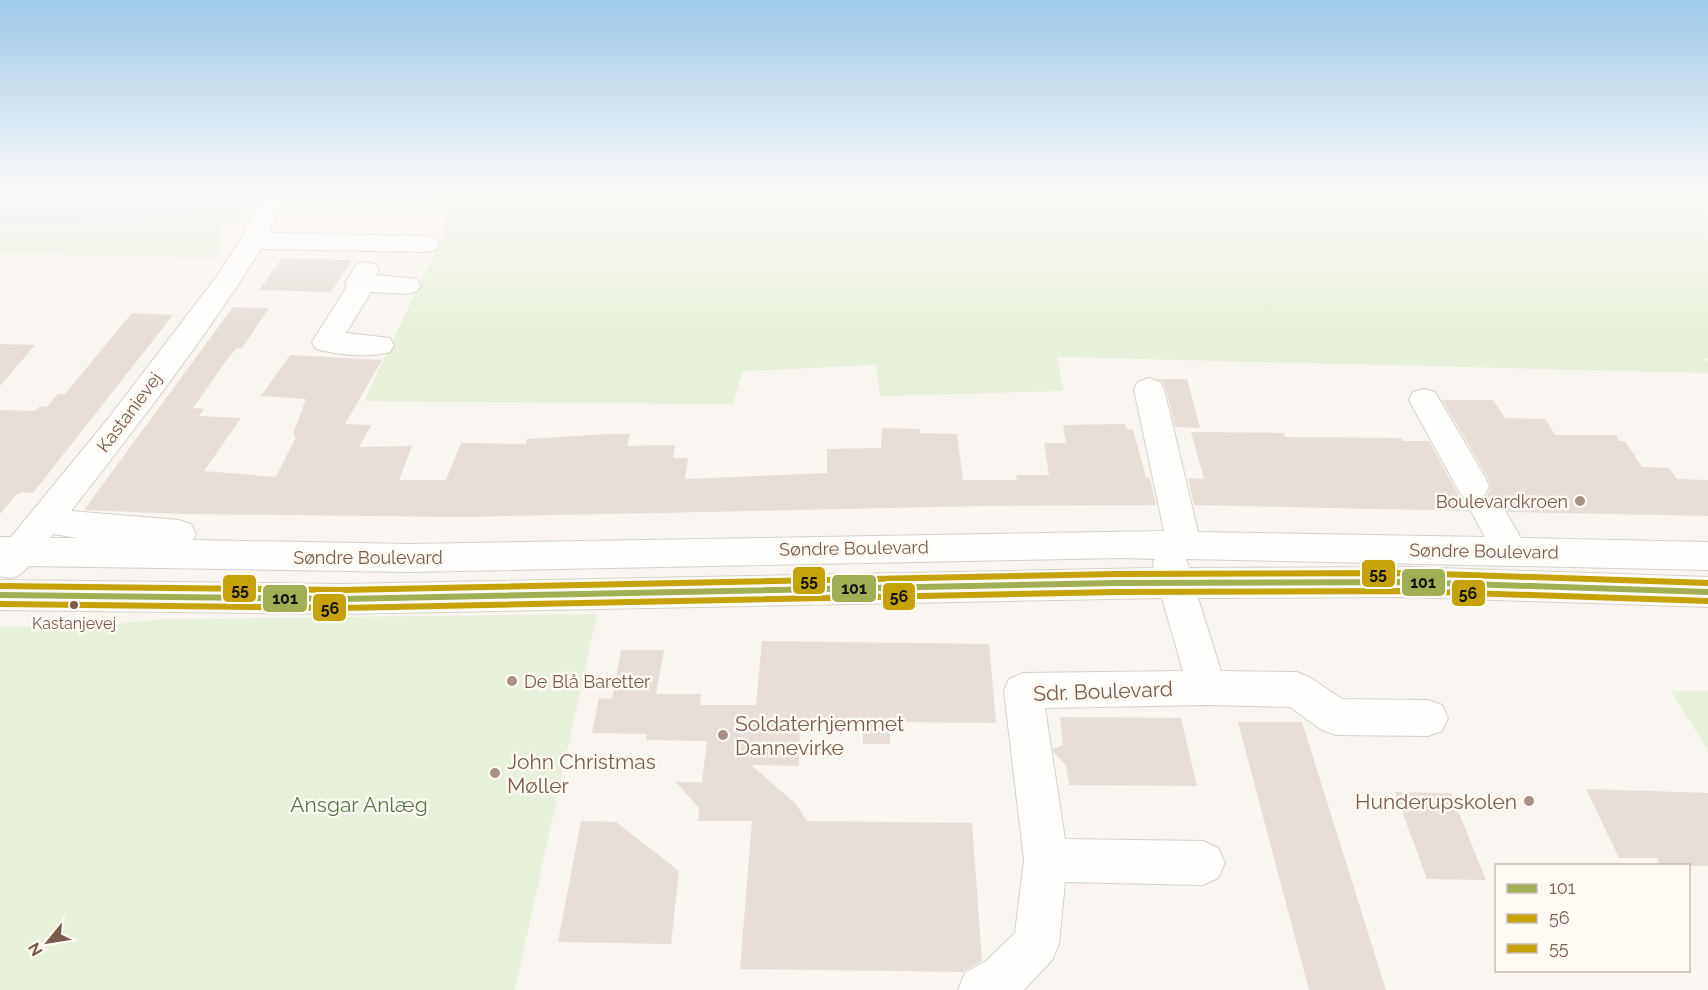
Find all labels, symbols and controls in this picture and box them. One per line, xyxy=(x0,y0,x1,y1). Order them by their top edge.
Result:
street label: Kastanievej xyxy=(92,368,166,456)
place label: Boulevardkroen xyxy=(1436,491,1568,512)
marker: Boulevardkroen xyxy=(1573,494,1587,508)
street label: Søndre Boulevard xyxy=(779,536,929,560)
street label: Søndre Boulevard xyxy=(1409,539,1559,563)
street label: Søndre Boulevard xyxy=(293,547,443,568)
line badge: 55 xyxy=(1361,559,1396,588)
text: 55 xyxy=(1369,564,1387,583)
line badge: 55 xyxy=(792,566,826,595)
line badge: 101 xyxy=(1401,568,1446,597)
text: 55 xyxy=(800,571,818,590)
text: 101 xyxy=(1410,573,1436,592)
line badge: 55 xyxy=(222,574,257,603)
line badge: 101 xyxy=(831,574,877,603)
text: 101 xyxy=(841,579,867,598)
line badge: 56 xyxy=(1451,579,1486,607)
text: 55 xyxy=(231,580,249,599)
line badge: 56 xyxy=(882,582,916,611)
line badge: 101 xyxy=(262,584,308,613)
text: 56 xyxy=(1459,584,1478,603)
text: 56 xyxy=(890,587,909,606)
text: 101 xyxy=(272,589,298,608)
line badge: 56 xyxy=(312,593,347,622)
marker: Kastanjevej xyxy=(68,599,80,611)
text: 56 xyxy=(321,599,340,618)
place label: Kastanjevej xyxy=(32,614,116,633)
place label: De Blå Baretter xyxy=(524,671,651,692)
marker: De Blå Baretter xyxy=(505,674,519,688)
street label: Sdr. Boulevard xyxy=(1033,676,1173,706)
place label: Soldaterhjemmet Dannevirke xyxy=(735,711,904,760)
marker: Soldaterhjemmet Dannevirke xyxy=(716,728,730,742)
place label: John Christmas Møller xyxy=(507,749,656,798)
marker: John Christmas Møller xyxy=(488,766,502,780)
place label: Hunderupskolen xyxy=(1355,789,1517,814)
park label: Ansgar Anlæg xyxy=(290,792,428,817)
marker: Hunderupskolen xyxy=(1522,794,1536,808)
legend xyxy=(1495,864,1690,972)
text: 101 xyxy=(1549,877,1576,898)
text: 56 xyxy=(1549,907,1570,928)
north arrow xyxy=(18,912,78,972)
text: 55 xyxy=(1549,937,1569,958)
text: N xyxy=(24,939,47,959)

